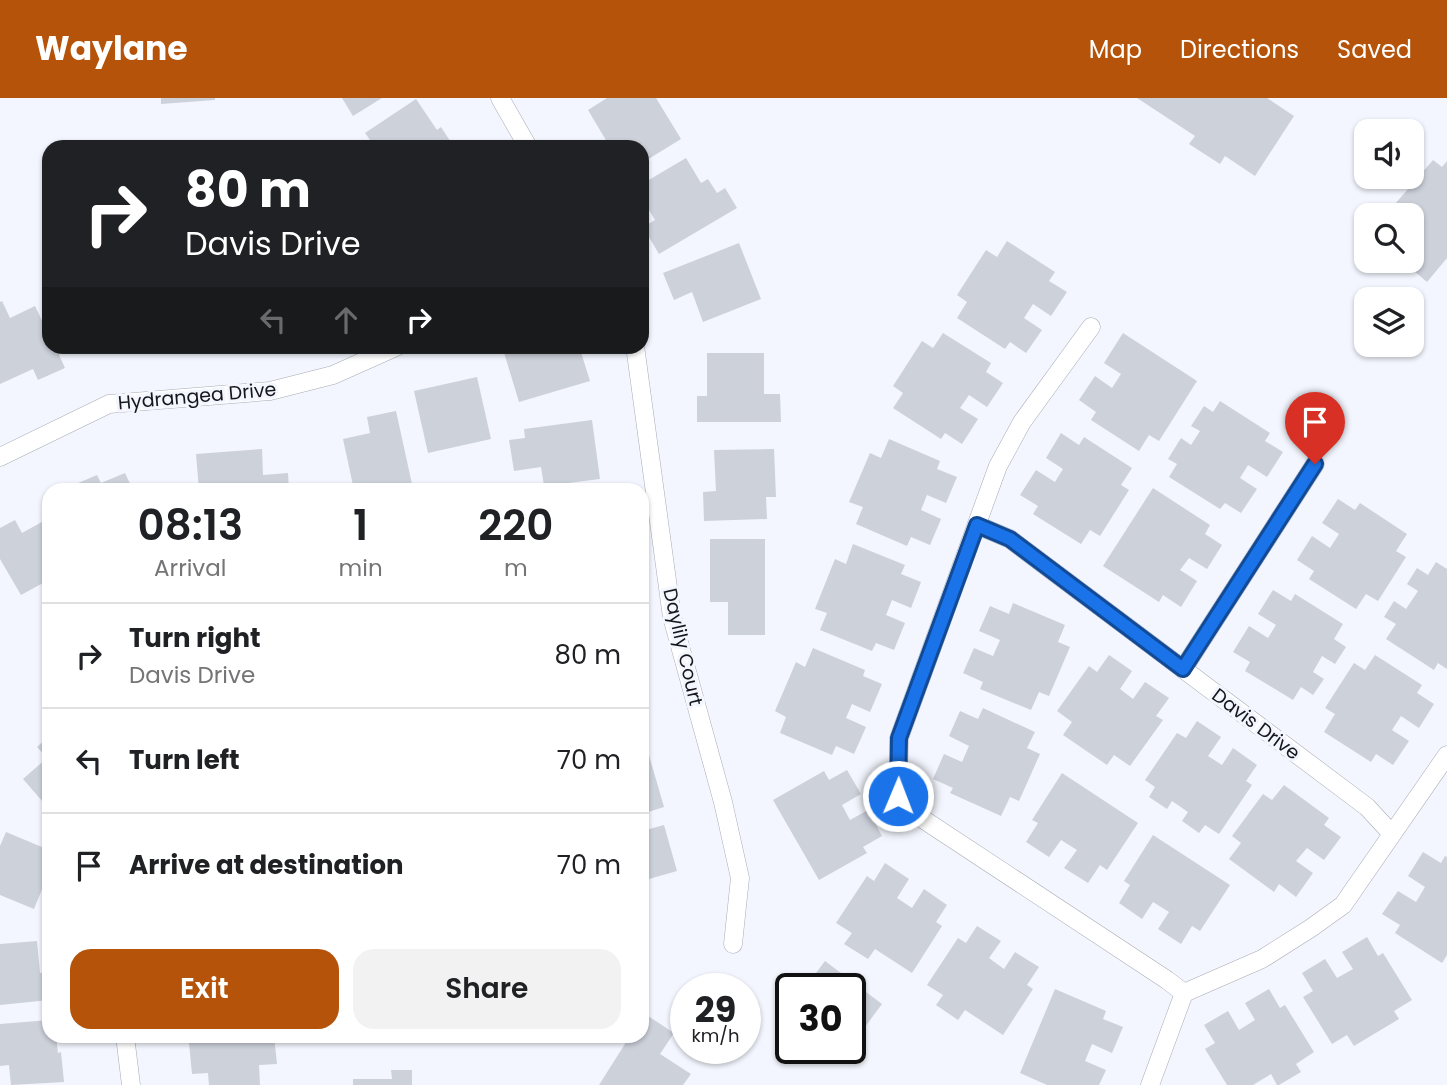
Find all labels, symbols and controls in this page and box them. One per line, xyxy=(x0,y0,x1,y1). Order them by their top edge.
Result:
text: Waylane xyxy=(35,25,188,72)
text: Map xyxy=(1089,33,1142,66)
text: Directions xyxy=(1180,33,1299,66)
text: Saved xyxy=(1337,33,1412,66)
map controls xyxy=(1354,119,1424,357)
button: sound xyxy=(1354,119,1424,189)
text: 80 m xyxy=(185,156,311,224)
icon: right xyxy=(70,168,161,259)
button: search xyxy=(1354,203,1424,273)
text: Davis Drive xyxy=(185,221,361,266)
button: layers xyxy=(1354,287,1424,357)
icon: left xyxy=(254,301,292,339)
icon: ahead xyxy=(327,301,365,339)
icon: right xyxy=(400,301,438,339)
street label: Hydrangea Drive xyxy=(117,376,277,416)
pin xyxy=(1285,392,1345,464)
icon: arrive xyxy=(1296,403,1334,441)
text: 08:13 xyxy=(138,496,243,555)
text: 1 xyxy=(353,496,368,555)
text: 220 xyxy=(478,496,553,555)
text: Arrival xyxy=(154,552,226,584)
text: min xyxy=(339,552,383,584)
text: m xyxy=(504,552,528,584)
street label: Daylily Court xyxy=(656,586,710,708)
text: Turn right xyxy=(129,620,261,656)
icon: right xyxy=(70,637,108,675)
text: 80 m xyxy=(555,637,621,673)
text: Davis Drive xyxy=(129,659,255,691)
street label: Davis Drive xyxy=(1206,682,1306,766)
icon: left xyxy=(70,742,108,780)
text: Turn left xyxy=(129,742,240,778)
text: 70 m xyxy=(557,742,621,778)
position arrow xyxy=(861,759,935,833)
icon: arrive xyxy=(70,847,108,885)
text: Arrive at destination xyxy=(129,847,404,883)
text: 70 m xyxy=(557,847,621,883)
button: Exit xyxy=(70,949,339,1029)
button: Share xyxy=(353,949,621,1029)
speed limit sign: 30 xyxy=(775,973,866,1064)
text: 29 xyxy=(695,985,736,1034)
text: km/h xyxy=(692,1023,739,1048)

